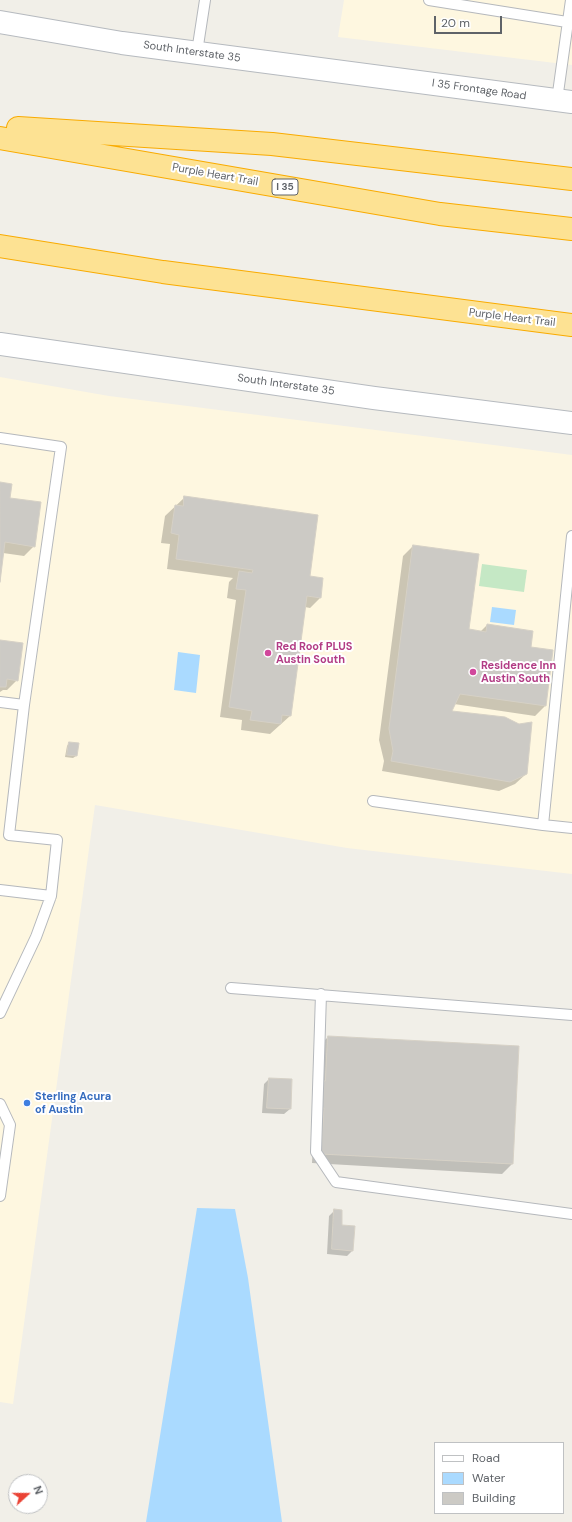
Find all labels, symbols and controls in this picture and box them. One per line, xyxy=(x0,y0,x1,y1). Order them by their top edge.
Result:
scale bar xyxy=(436,8,504,34)
text: 20 m xyxy=(441,15,470,31)
street label: South Interstate 35 xyxy=(143,39,241,65)
street label: I 35 Frontage Road xyxy=(431,77,527,103)
street label: Purple Heart Trail xyxy=(171,161,259,189)
road number: I 35 xyxy=(272,179,298,195)
street label: Purple Heart Trail xyxy=(468,306,556,330)
street label: South Interstate 35 xyxy=(237,372,335,398)
place label: Red Roof PLUS Austin South xyxy=(276,640,352,666)
marker: Red Roof PLUS Austin South xyxy=(263,648,273,658)
place label: Residence Inn Austin South xyxy=(481,659,556,685)
marker: Residence Inn Austin South xyxy=(468,667,478,677)
place label: Sterling Acura of Austin xyxy=(35,1090,111,1116)
marker: Sterling Acura of Austin xyxy=(22,1098,32,1108)
legend xyxy=(434,1442,564,1514)
text: Road xyxy=(472,1450,500,1466)
text: Water xyxy=(472,1470,505,1486)
north arrow xyxy=(8,1474,48,1514)
text: N xyxy=(30,1484,46,1496)
text: Building xyxy=(472,1490,516,1506)

